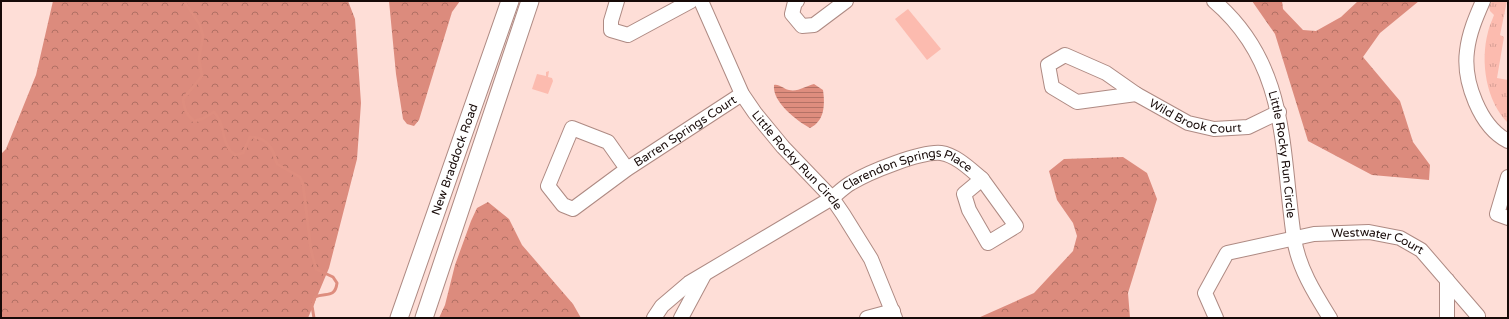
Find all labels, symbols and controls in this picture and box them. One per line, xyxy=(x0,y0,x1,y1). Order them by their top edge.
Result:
street label: Little Rocky Run Circle xyxy=(1265,89,1298,219)
street label: Barren Springs Court xyxy=(631,92,739,170)
street label: Wild Brook Court xyxy=(1147,96,1242,137)
street label: New Braddock Road xyxy=(429,102,480,217)
street label: Little Rocky Run Circle xyxy=(749,108,845,213)
street label: Clarendon Springs Place xyxy=(839,146,975,194)
street label: Westwater Court xyxy=(1331,225,1427,257)

